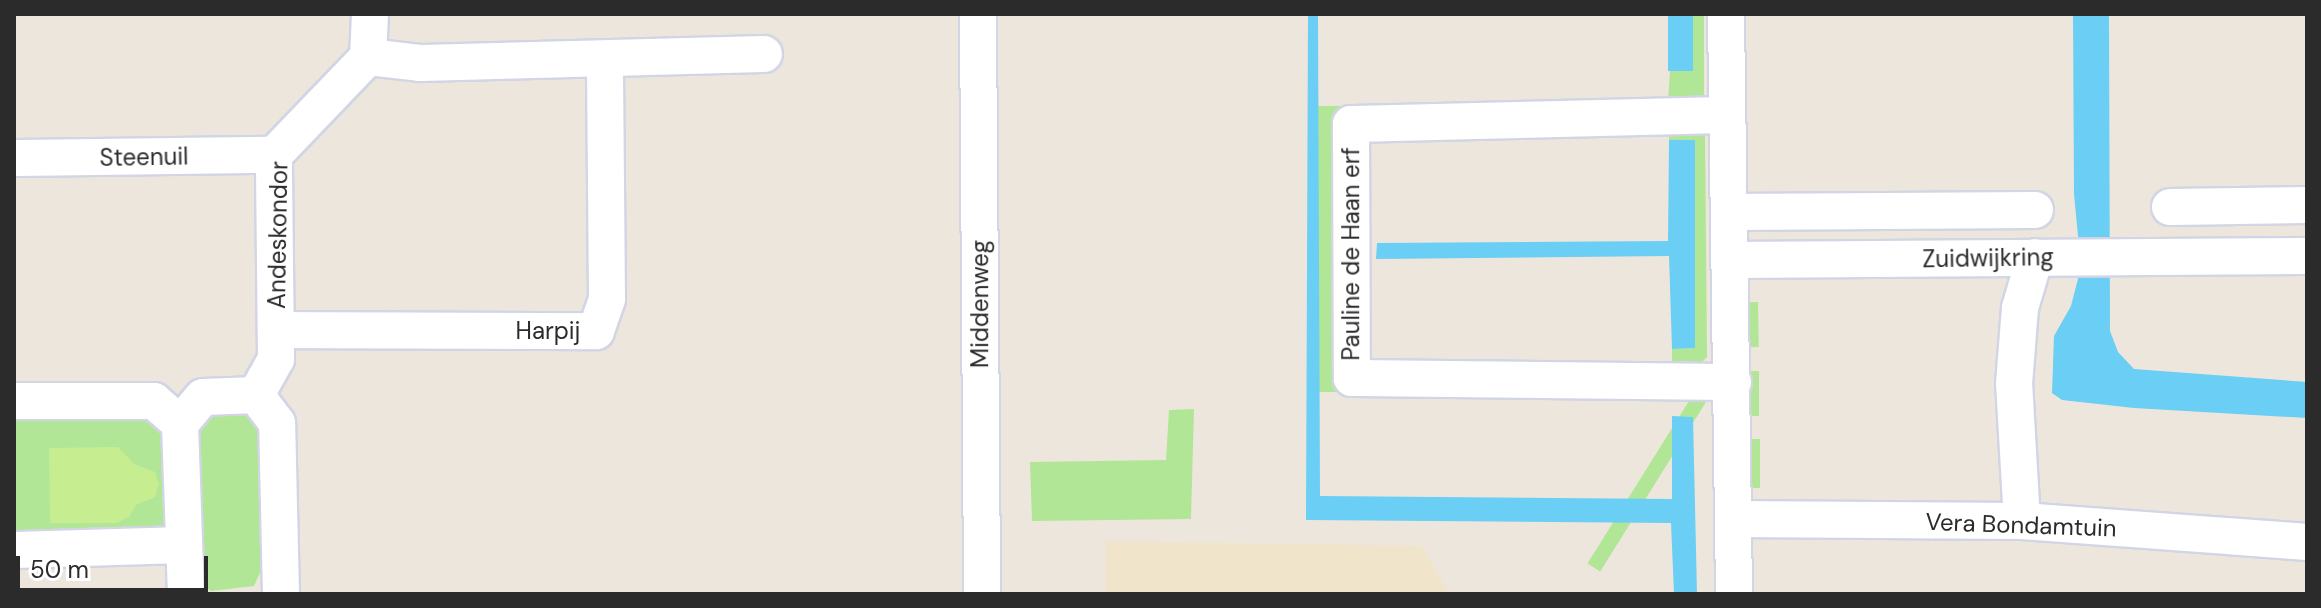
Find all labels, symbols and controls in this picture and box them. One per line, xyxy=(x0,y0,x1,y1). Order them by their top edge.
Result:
street label: Steenuil xyxy=(99,142,189,172)
street label: Pauline de Haan erf xyxy=(1337,147,1365,361)
street label: Andeskondor xyxy=(262,161,294,309)
street label: Middenweg xyxy=(966,240,994,368)
street label: Zuidwijkring xyxy=(1922,242,2054,274)
street label: Harpij xyxy=(516,317,580,345)
street label: Vera Bondamtuin xyxy=(1925,507,2117,543)
scale bar xyxy=(20,540,212,590)
text: 50 m xyxy=(30,554,89,585)

